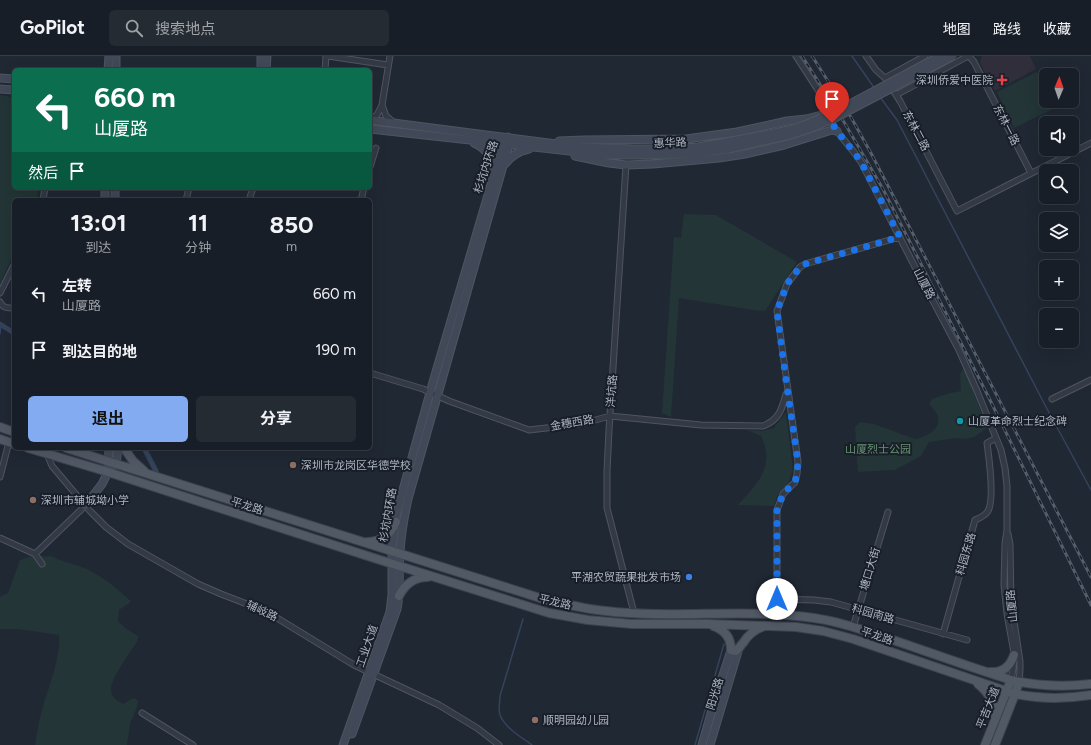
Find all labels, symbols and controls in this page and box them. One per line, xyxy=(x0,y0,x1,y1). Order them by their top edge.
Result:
search box xyxy=(109,10,389,46)
text: GoPilot xyxy=(20,16,85,39)
icon: search xyxy=(123,17,145,39)
text: 搜索地点 xyxy=(155,20,215,38)
text: 地图 xyxy=(943,21,971,38)
text: 路线 xyxy=(993,21,1021,38)
text: 收藏 xyxy=(1043,21,1071,38)
north arrow xyxy=(1039,68,1079,108)
map controls xyxy=(1039,68,1079,348)
place label: 深圳侨爱中医院 xyxy=(916,74,993,87)
marker: 深圳侨爱中医院 xyxy=(996,74,1008,86)
text: 660 m xyxy=(94,80,176,114)
pin xyxy=(815,82,849,123)
icon: left xyxy=(28,84,80,136)
icon: arrive xyxy=(821,88,843,110)
street label: 东林一路 xyxy=(990,102,1022,148)
street label: 东林二路 xyxy=(900,109,932,153)
button: sound xyxy=(1039,116,1079,156)
text: 山厦路 xyxy=(94,118,148,140)
street label: 惠华路 xyxy=(653,136,687,150)
street label: 杉坑内环路 xyxy=(471,139,501,195)
icon: arrive xyxy=(66,160,88,182)
text: 然后 xyxy=(28,164,58,182)
button: search xyxy=(1039,164,1079,204)
text: 13:01 xyxy=(70,208,127,237)
text: 11 xyxy=(188,208,208,237)
text: 850 xyxy=(269,210,314,239)
button: layers xyxy=(1039,212,1079,252)
text: m xyxy=(286,239,297,254)
text: 到达 xyxy=(86,240,112,255)
text: 分钟 xyxy=(185,240,211,255)
button: + xyxy=(1039,260,1079,300)
street label: 山厦路 xyxy=(911,266,937,302)
text: 左转 xyxy=(62,277,92,295)
icon: left xyxy=(28,283,50,305)
text: 660 m xyxy=(313,285,356,303)
text: 山厦路 xyxy=(62,298,101,313)
button: − xyxy=(1039,308,1079,348)
icon: arrive xyxy=(28,339,50,361)
text: 190 m xyxy=(315,341,356,359)
text: 到达目的地 xyxy=(62,343,137,361)
street label: 洋坑路 xyxy=(604,374,620,408)
button: 退出 xyxy=(28,396,188,442)
button: 分享 xyxy=(196,396,356,442)
street label: 金穗西路 xyxy=(549,413,595,433)
place label: 山厦革命烈士纪念碑 xyxy=(968,415,1067,428)
marker: 山厦革命烈士纪念碑 xyxy=(955,416,965,426)
park label: 山厦烈士公园 xyxy=(845,443,911,456)
place label: 深圳市龙岗区华德学校 xyxy=(301,459,411,472)
marker: 深圳市龙岗区华德学校 xyxy=(288,460,298,470)
street label: 杉坑内环路 xyxy=(377,487,399,543)
place label: 深圳市辅城坳小学 xyxy=(41,494,129,507)
marker: 深圳市辅城坳小学 xyxy=(28,495,38,505)
street label: 平龙路 xyxy=(229,495,265,517)
street label: 科园东路 xyxy=(954,531,978,577)
street label: 塘口大街 xyxy=(857,546,883,592)
place label: 平湖农贸蔬果批发市场 xyxy=(571,571,681,584)
marker: 平湖农贸蔬果批发市场 xyxy=(684,572,694,582)
position arrow xyxy=(756,578,798,620)
street label: 山厦路 xyxy=(1004,589,1020,623)
street label: 平龙路 xyxy=(537,592,573,612)
street label: 辅岐路 xyxy=(244,598,280,624)
street label: 科园南路 xyxy=(850,602,896,626)
street label: 工业大道 xyxy=(354,623,380,669)
street label: 平龙路 xyxy=(859,624,895,648)
street label: 阳光路 xyxy=(704,676,726,712)
street label: 平吉大道 xyxy=(974,685,1002,731)
place label: 顺明园幼儿园 xyxy=(543,714,609,727)
marker: 顺明园幼儿园 xyxy=(530,715,540,725)

